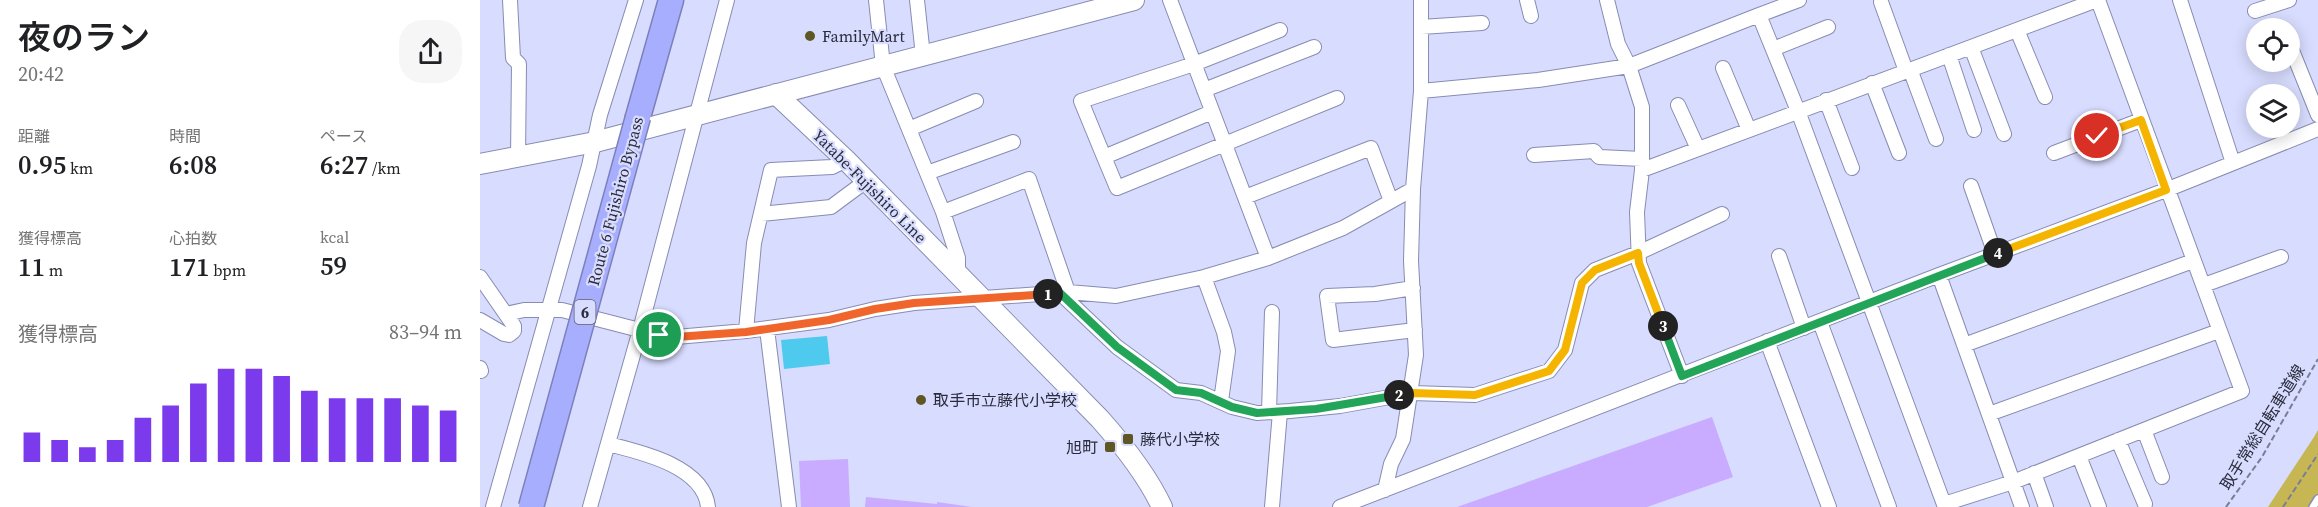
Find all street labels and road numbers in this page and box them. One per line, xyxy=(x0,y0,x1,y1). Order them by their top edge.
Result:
street label: Route 6 Fujishiro Bypass xyxy=(582,114,648,288)
street label: Yatabe-Fujishiro Line xyxy=(808,124,932,248)
road number: 6 xyxy=(574,300,596,324)
street label: 取手常総自転車道線 xyxy=(2215,360,2309,494)

